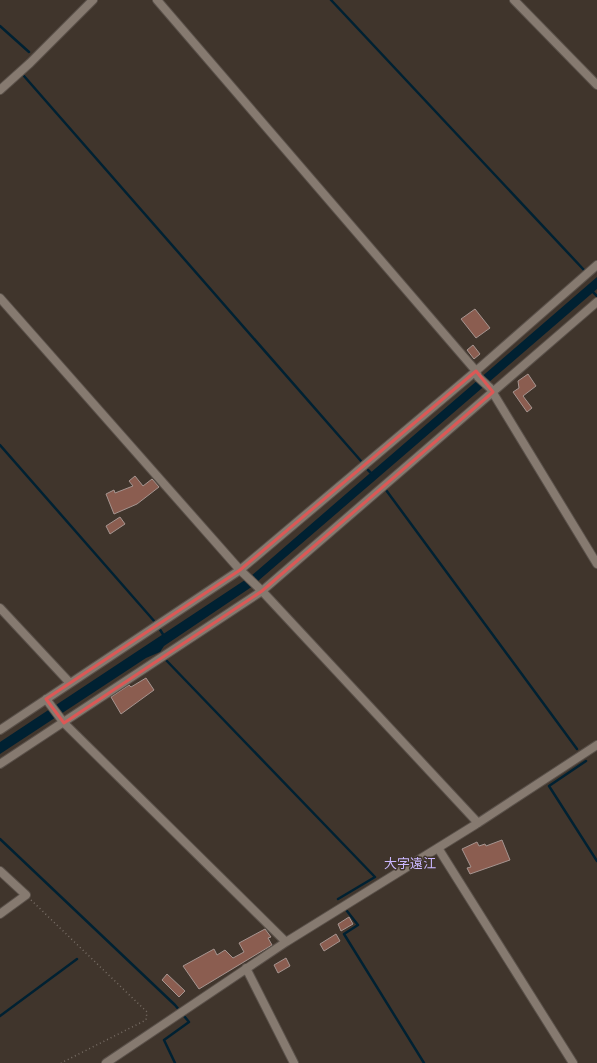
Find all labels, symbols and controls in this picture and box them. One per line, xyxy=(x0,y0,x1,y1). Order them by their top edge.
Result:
district label: 大字遠江 xyxy=(384,856,436,870)

